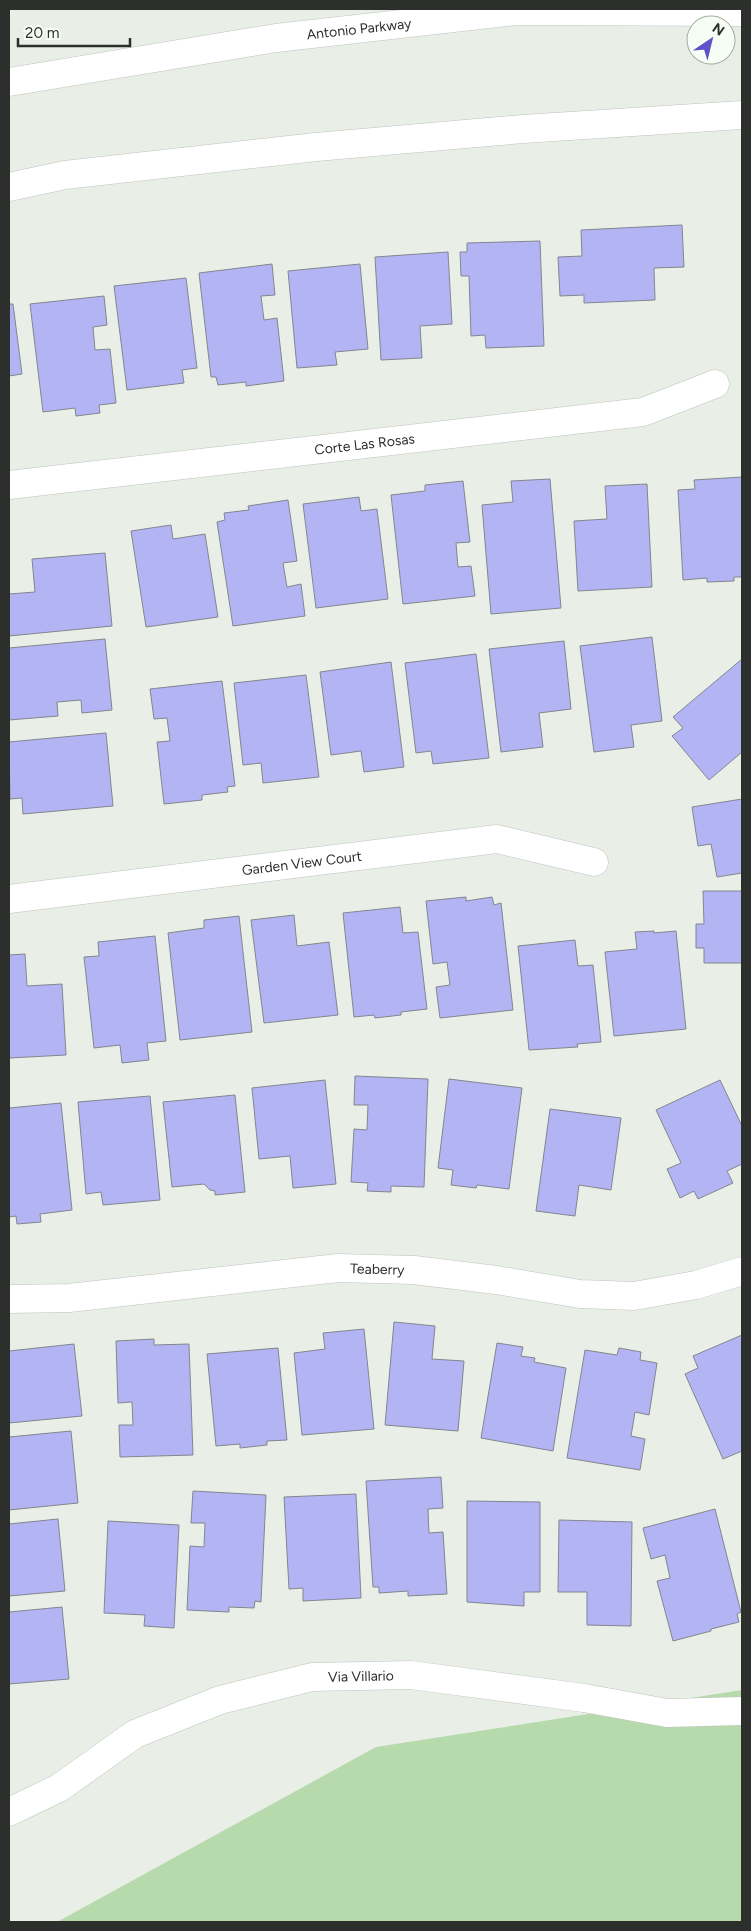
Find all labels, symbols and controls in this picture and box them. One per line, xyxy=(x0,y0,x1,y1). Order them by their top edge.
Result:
street label: Antonio Parkway xyxy=(306,14,413,43)
scale bar xyxy=(18,15,130,47)
north arrow xyxy=(686,15,736,65)
text: N xyxy=(709,20,727,40)
text: 20 m xyxy=(25,24,59,42)
street label: Corte Las Rosas xyxy=(314,430,416,458)
street label: Garden View Court xyxy=(241,847,363,879)
street label: Teaberry xyxy=(350,1260,405,1278)
street label: Via Villario xyxy=(328,1667,394,1685)

